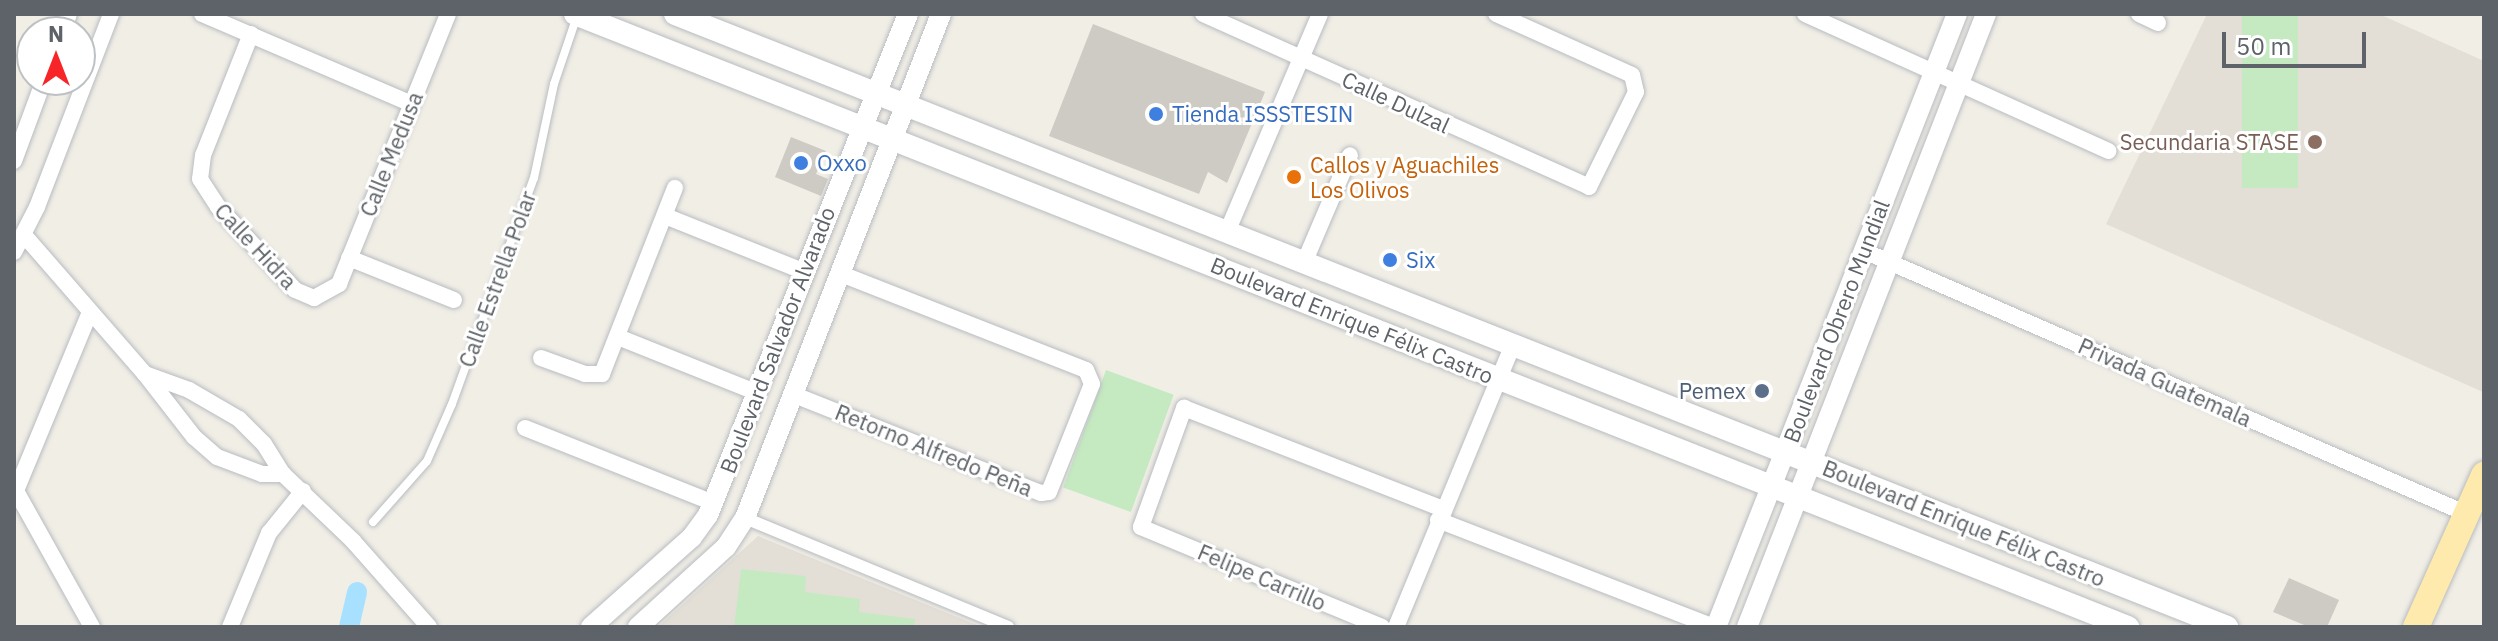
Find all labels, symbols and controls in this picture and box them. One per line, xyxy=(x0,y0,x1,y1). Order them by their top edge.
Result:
north arrow xyxy=(16,16,96,96)
scale bar xyxy=(2226,16,2370,66)
text: N xyxy=(48,19,64,48)
text: 50 m xyxy=(2236,30,2291,62)
street label: Calle Dulzal xyxy=(1338,66,1454,138)
street label: Calle Medusa xyxy=(354,88,428,220)
place label: Tienda ISSSTESIN xyxy=(1172,101,1353,127)
marker: Tienda ISSSTESIN xyxy=(1147,105,1165,123)
place label: Secundaria STASE xyxy=(2120,129,2299,155)
marker: Secundaria STASE xyxy=(2306,133,2324,151)
place label: Oxxo xyxy=(817,150,867,176)
place label: Callos y Aguachiles Los Olivos xyxy=(1310,151,1499,202)
marker: Oxxo xyxy=(792,154,810,172)
marker: Callos y Aguachiles Los Olivos xyxy=(1285,168,1303,186)
street label: Calle Estrella Polar xyxy=(453,187,541,371)
street label: Boulevard Obrero Mundial xyxy=(1777,196,1895,446)
street label: Calle Hidra xyxy=(209,197,303,295)
street label: Boulevard Salvador Alvarado xyxy=(714,203,840,477)
place label: Six xyxy=(1406,247,1435,273)
street label: Boulevard Enrique Félix Castro xyxy=(1207,251,1497,389)
marker: Six xyxy=(1381,251,1399,269)
street label: Privada Guatemala xyxy=(2074,332,2256,432)
place label: Pemex xyxy=(1679,378,1746,404)
marker: Pemex xyxy=(1753,382,1771,400)
street label: Retorno Alfredo Peña xyxy=(831,398,1037,502)
street label: Boulevard Enrique Félix Castro xyxy=(1819,454,2109,592)
street label: Felipe Carrillo xyxy=(1194,538,1330,616)

